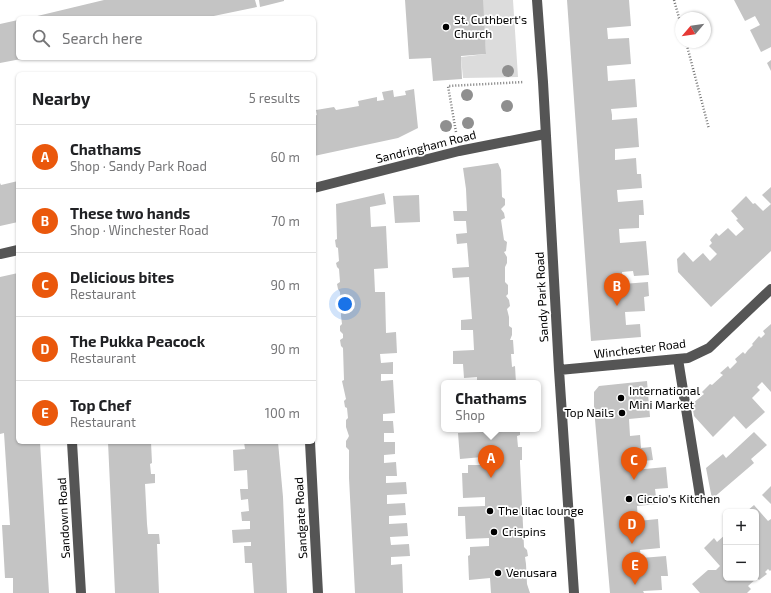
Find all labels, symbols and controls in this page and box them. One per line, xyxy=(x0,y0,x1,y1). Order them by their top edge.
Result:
place label: St. Cuthbert's Church xyxy=(454,12,527,40)
north arrow xyxy=(675,12,711,48)
search box xyxy=(16,16,316,60)
marker: St. Cuthbert's Church xyxy=(441,22,451,32)
icon: search xyxy=(30,27,52,49)
text: Search here xyxy=(62,29,143,47)
text: Nearby xyxy=(32,88,90,108)
text: 5 results xyxy=(249,90,300,106)
street label: Sandringham Road xyxy=(374,127,477,165)
text: Chathams xyxy=(70,140,141,158)
text: A xyxy=(41,149,49,165)
text: 60 m xyxy=(270,149,300,165)
text: Shop · Sandy Park Road xyxy=(70,158,207,174)
text: These two hands xyxy=(70,204,190,222)
text: B xyxy=(41,213,49,229)
text: 70 m xyxy=(271,213,300,229)
text: Shop · Winchester Road xyxy=(70,222,209,238)
street label: Sandy Park Road xyxy=(532,251,550,343)
text: Delicious bites xyxy=(70,268,174,286)
pin: B xyxy=(604,273,630,306)
text: C xyxy=(41,277,49,293)
text: 90 m xyxy=(270,277,300,293)
text: Restaurant xyxy=(70,286,136,302)
your location xyxy=(335,294,355,314)
text: The Pukka Peacock xyxy=(70,332,205,350)
street label: Winchester Road xyxy=(593,335,687,361)
text: D xyxy=(41,341,49,357)
text: 90 m xyxy=(270,341,300,357)
text: Restaurant xyxy=(70,350,136,366)
popup xyxy=(441,380,541,432)
place label: International Mini Market xyxy=(629,383,700,411)
text: Chathams xyxy=(455,389,527,407)
marker: International Mini Market xyxy=(616,393,626,403)
text: Top Chef xyxy=(70,396,131,414)
text: E xyxy=(41,405,49,421)
text: 100 m xyxy=(265,405,300,421)
place label: Top Nails xyxy=(564,405,614,419)
text: Shop xyxy=(455,407,485,423)
marker: Top Nails xyxy=(617,408,627,418)
text: Restaurant xyxy=(70,414,136,430)
pin: A xyxy=(478,445,504,478)
pin: C xyxy=(621,447,647,480)
street label: Sandown Road xyxy=(54,477,72,559)
street label: Sandgate Road xyxy=(291,477,309,559)
place label: Ciccio's Kitchen xyxy=(637,491,720,505)
marker: Ciccio's Kitchen xyxy=(624,494,634,504)
place label: The lilac lounge xyxy=(498,503,584,517)
marker: The lilac lounge xyxy=(485,506,495,516)
map controls xyxy=(723,509,759,581)
button: + xyxy=(723,509,759,545)
pin: D xyxy=(619,511,645,544)
place label: Crispins xyxy=(502,524,546,538)
marker: Crispins xyxy=(489,527,499,537)
button: − xyxy=(723,545,759,581)
pin: E xyxy=(622,552,648,585)
place label: Venusara xyxy=(506,565,557,579)
marker: Venusara xyxy=(493,568,503,578)

